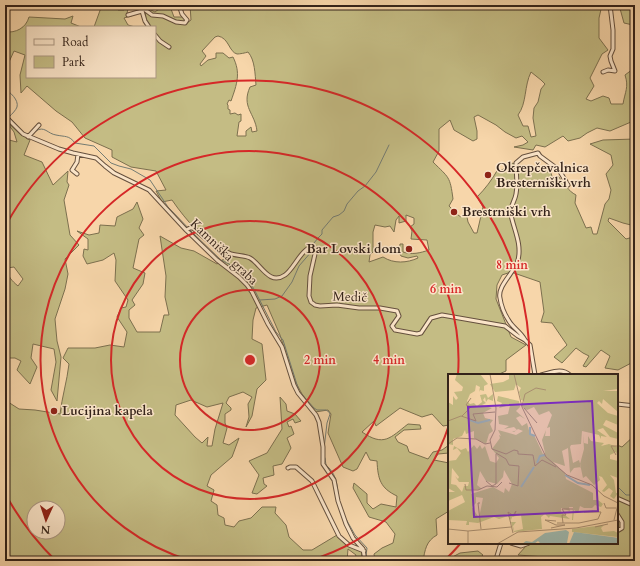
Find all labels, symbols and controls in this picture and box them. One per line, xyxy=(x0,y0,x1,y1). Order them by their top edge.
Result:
legend xyxy=(26,26,156,78)
text: Road xyxy=(62,34,89,50)
text: Park xyxy=(62,54,86,70)
place label: Okrepčevalnica Bresterniški vrh xyxy=(496,159,591,192)
marker: Okrepčevalnica Bresterniški vrh xyxy=(483,170,493,180)
place label: Brestrniški vrh xyxy=(462,203,551,221)
marker: Brestrniški vrh xyxy=(449,207,459,217)
street label: Kamniška graba xyxy=(186,215,262,289)
place label: Bar Lovski dom xyxy=(306,240,401,258)
marker: Bar Lovski dom xyxy=(404,244,414,254)
text: 8 min xyxy=(496,257,528,273)
text: 6 min xyxy=(430,281,462,297)
street label: Medič xyxy=(332,287,368,307)
text: 2 min xyxy=(304,352,336,368)
text: 4 min xyxy=(373,352,405,368)
centre of rings xyxy=(243,353,257,367)
inset map xyxy=(448,374,618,544)
place label: Lucijina kapela xyxy=(62,402,153,420)
marker: Lucijina kapela xyxy=(49,406,59,416)
north arrow xyxy=(26,500,66,540)
text: N xyxy=(40,522,51,537)

